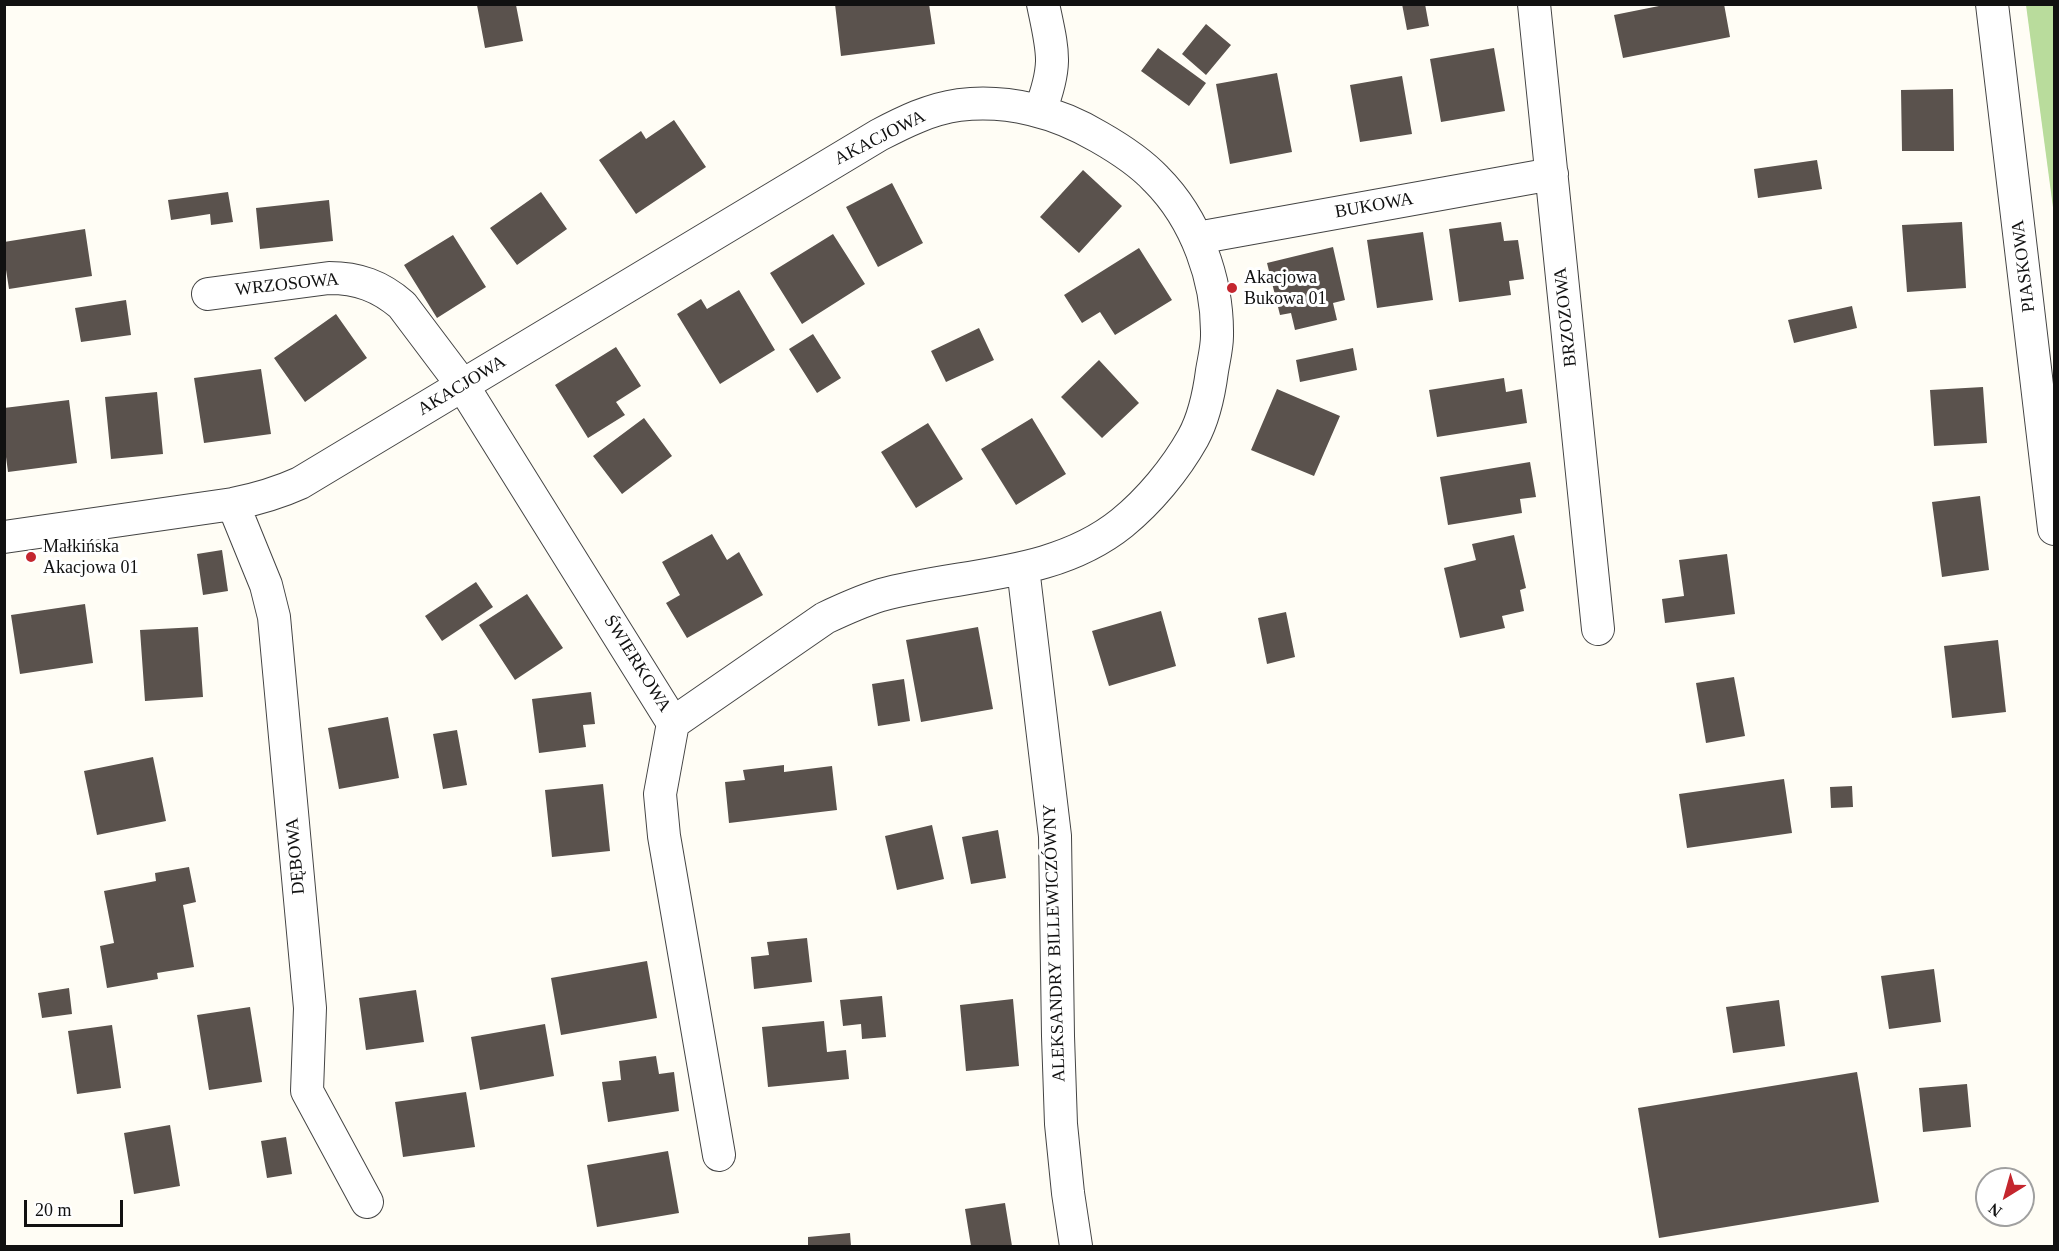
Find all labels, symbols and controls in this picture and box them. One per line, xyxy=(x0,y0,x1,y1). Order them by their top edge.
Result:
street label: AKACJOWA xyxy=(831,106,929,170)
street label: BUKOWA xyxy=(1333,189,1415,223)
street label: PIASKOWA xyxy=(2008,219,2040,313)
street label: BRZOZOWA xyxy=(1550,266,1582,368)
place label: Akacjowa Bukowa 01 xyxy=(1244,267,1326,310)
street label: WRZOSOWA xyxy=(234,269,340,301)
marker: Akacjowa Bukowa 01 xyxy=(1225,281,1239,295)
street label: AKACJOWA xyxy=(414,351,510,421)
place label: Małkińska Akacjowa 01 xyxy=(43,536,138,578)
marker: Małkińska Akacjowa 01 xyxy=(24,550,38,564)
street label: ŚWIERKOWA xyxy=(599,612,675,716)
street label: ALEKSANDRY BILLEWICZÓWNY xyxy=(1039,803,1071,1083)
street label: DĘBOWA xyxy=(282,817,310,895)
north arrow xyxy=(1975,1167,2035,1227)
scale bar xyxy=(27,1188,126,1226)
text: 20 m xyxy=(35,1200,72,1220)
text: N xyxy=(1985,1200,2005,1220)

